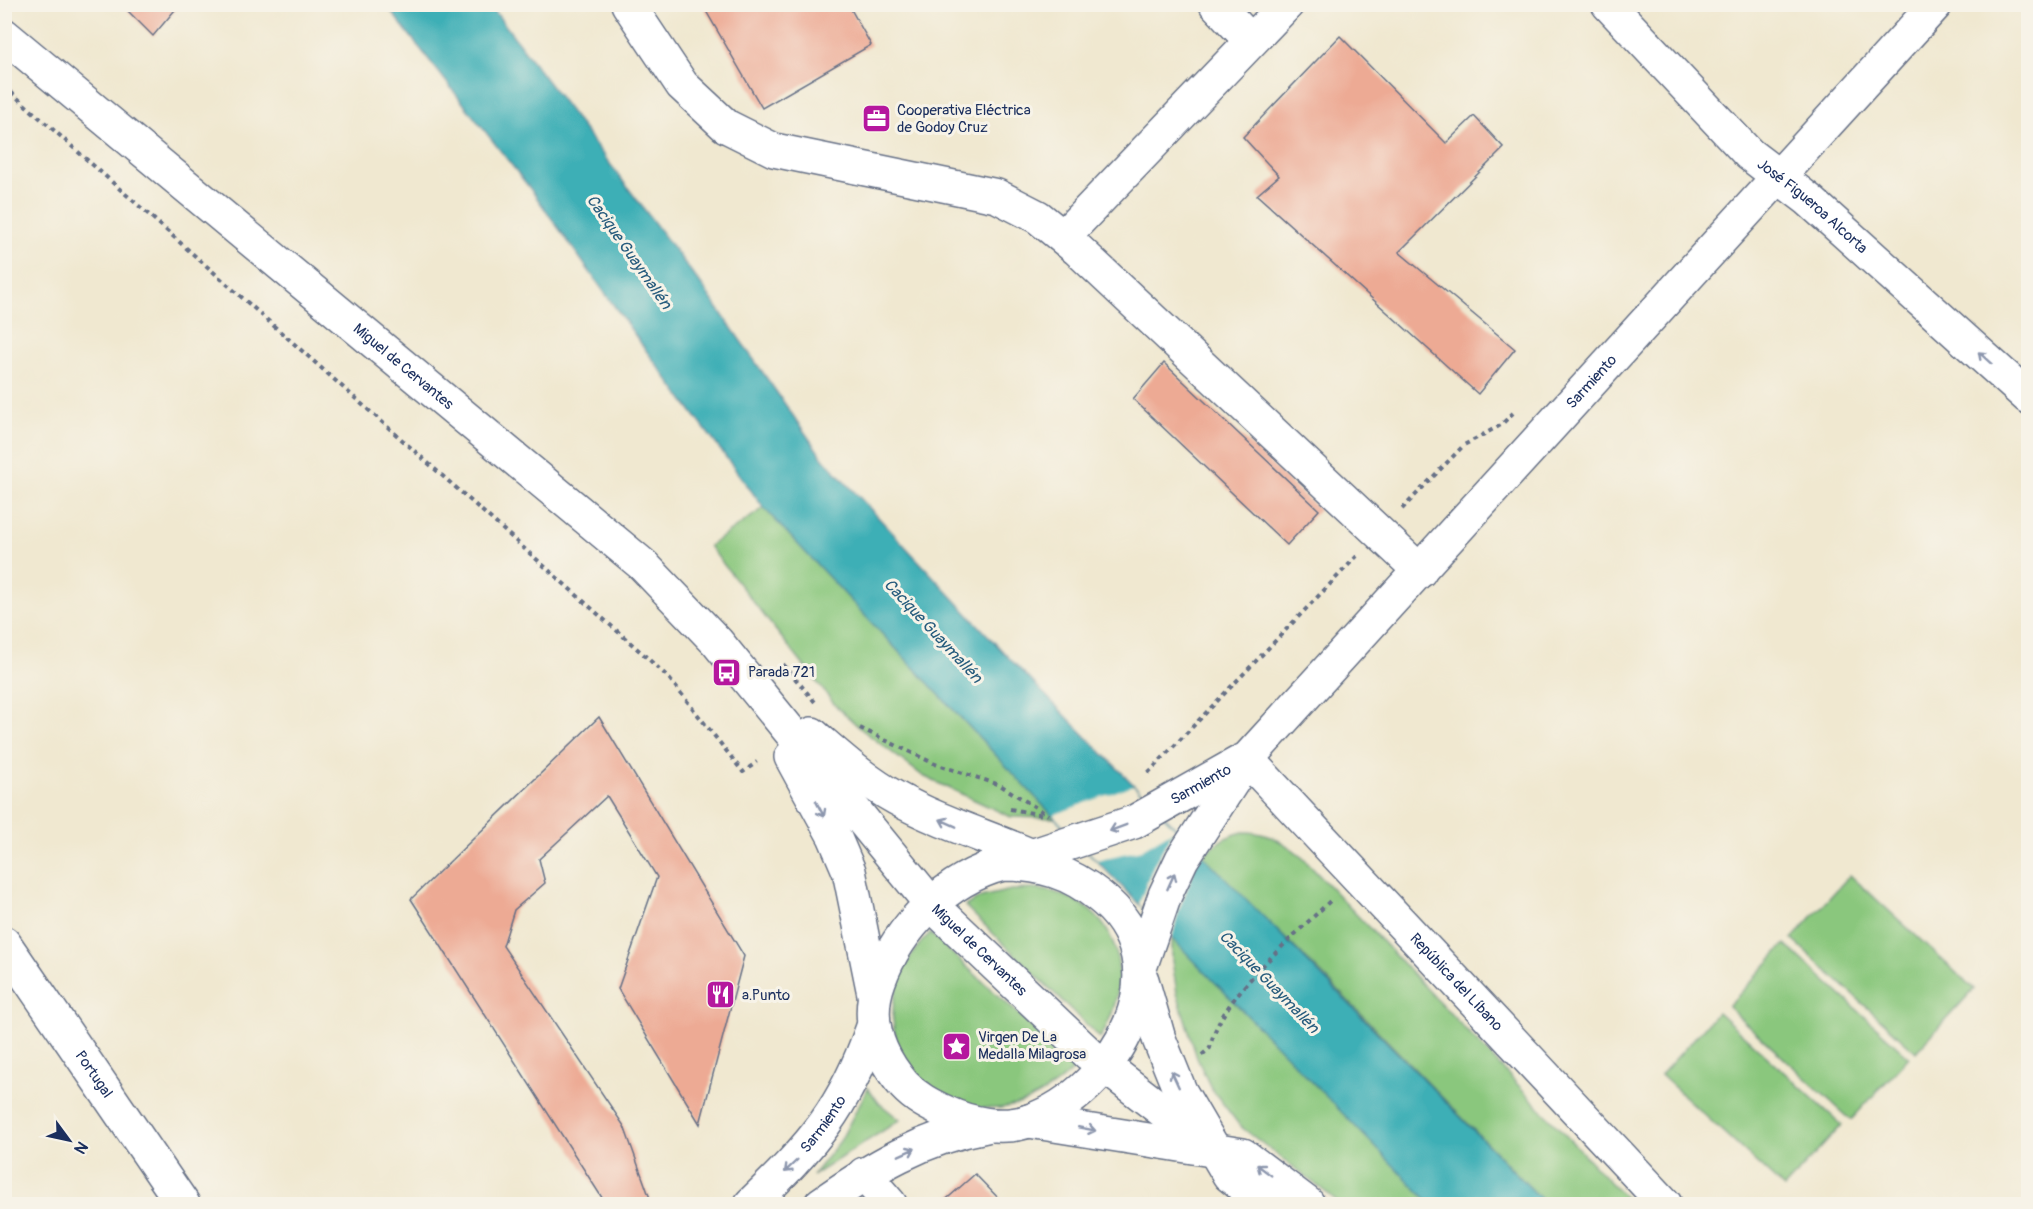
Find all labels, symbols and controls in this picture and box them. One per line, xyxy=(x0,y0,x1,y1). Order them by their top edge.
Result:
place label: Cooperativa Eléctrica de Godoy Cruz xyxy=(897,101,1031,137)
office icon: Cooperativa Eléctrica de Godoy Cruz xyxy=(860,103,892,135)
street label: José Figueroa Alcorta xyxy=(1754,154,1872,258)
water label: Cacique Guaymallén xyxy=(582,191,676,314)
street label: Miguel de Cervantes xyxy=(349,319,458,414)
street label: Sarmiento xyxy=(1562,351,1621,413)
one-way arrow xyxy=(1978,351,1993,365)
water label: Cacique Guaymallén xyxy=(880,575,987,688)
bus stop icon: Parada 721 xyxy=(711,656,743,688)
place label: Parada 721 xyxy=(748,663,815,682)
street label: Sarmiento xyxy=(1167,760,1234,809)
one-way arrow xyxy=(815,799,826,817)
one-way arrow xyxy=(940,817,958,828)
one-way arrow xyxy=(1109,823,1128,834)
one-way arrow xyxy=(1165,873,1177,891)
street label: Miguel de Cervantes xyxy=(928,900,1031,1000)
water label: Cacique Guaymallén xyxy=(1215,927,1324,1038)
street label: República del Líbano xyxy=(1406,929,1507,1035)
restaurant icon: a.Punto xyxy=(705,979,737,1011)
place label: a.Punto xyxy=(742,986,790,1005)
place label: Virgen De La Medalla Milagrosa xyxy=(978,1028,1086,1064)
place icon: Virgen De La Medalla Milagrosa xyxy=(941,1030,973,1062)
street label: Portugal xyxy=(71,1047,117,1102)
one-way arrow xyxy=(1168,1071,1180,1089)
street label: Sarmiento xyxy=(796,1092,850,1157)
north arrow xyxy=(39,1110,99,1170)
one-way arrow xyxy=(1076,1124,1096,1135)
text: N xyxy=(69,1138,92,1158)
one-way arrow xyxy=(897,1145,915,1157)
one-way arrow xyxy=(783,1159,798,1174)
one-way arrow xyxy=(1256,1163,1272,1176)

